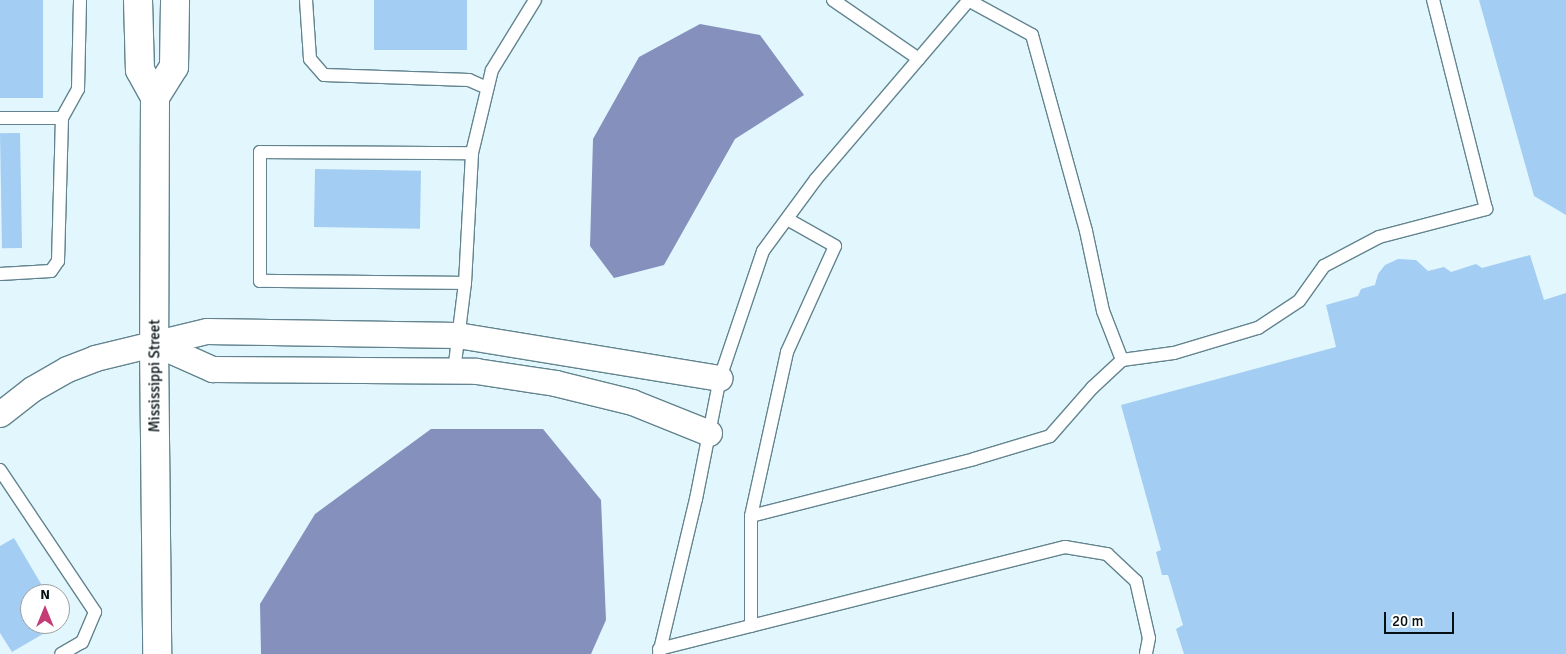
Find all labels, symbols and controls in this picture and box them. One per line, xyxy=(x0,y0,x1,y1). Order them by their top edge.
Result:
street label: Mississippi Street xyxy=(146,320,164,432)
north arrow xyxy=(20,584,70,634)
text: N xyxy=(40,586,50,603)
scale bar xyxy=(1386,602,1456,634)
text: 20 m xyxy=(1392,612,1423,630)

